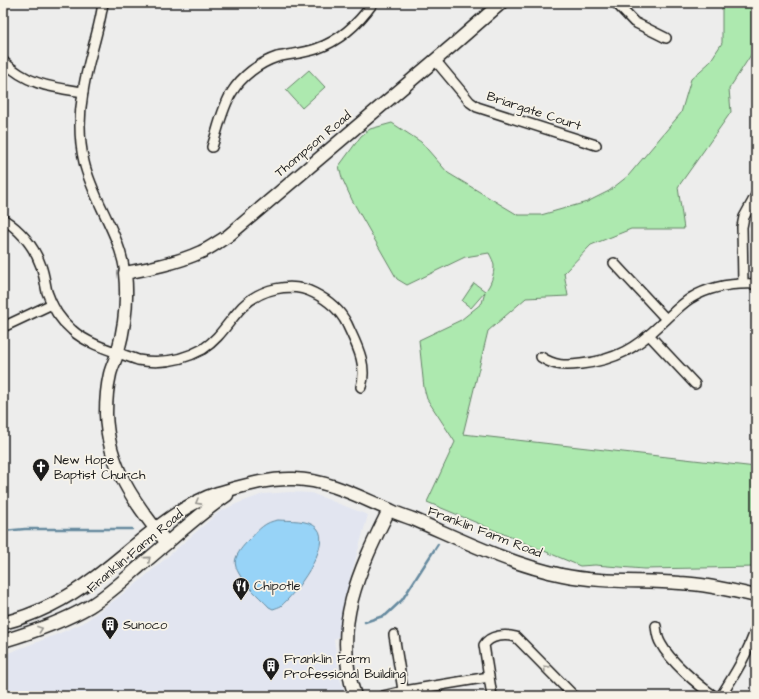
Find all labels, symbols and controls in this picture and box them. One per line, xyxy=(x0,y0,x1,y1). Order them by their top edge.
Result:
street label: Briargate Court xyxy=(484,87,584,136)
street label: Thompson Road xyxy=(271,106,355,181)
place label: New Hope Baptist Church xyxy=(54,451,146,484)
church icon: New Hope Baptist Church xyxy=(31,457,51,482)
one-way arrow xyxy=(195,497,202,505)
street label: Franklin Farm Road xyxy=(425,502,545,562)
street label: Franklin Farm Road xyxy=(83,505,187,597)
one-way arrow xyxy=(144,557,151,564)
restaurant icon: Chipotle xyxy=(231,576,251,601)
place label: Chipotle xyxy=(254,577,301,595)
building icon: Sunoco xyxy=(100,615,120,640)
place label: Sunoco xyxy=(123,616,168,634)
one-way arrow xyxy=(37,626,44,634)
place label: Franklin Farm Professional Building xyxy=(284,650,406,684)
building icon: Franklin Farm Professional Building xyxy=(261,656,281,681)
one-way arrow xyxy=(543,665,551,673)

